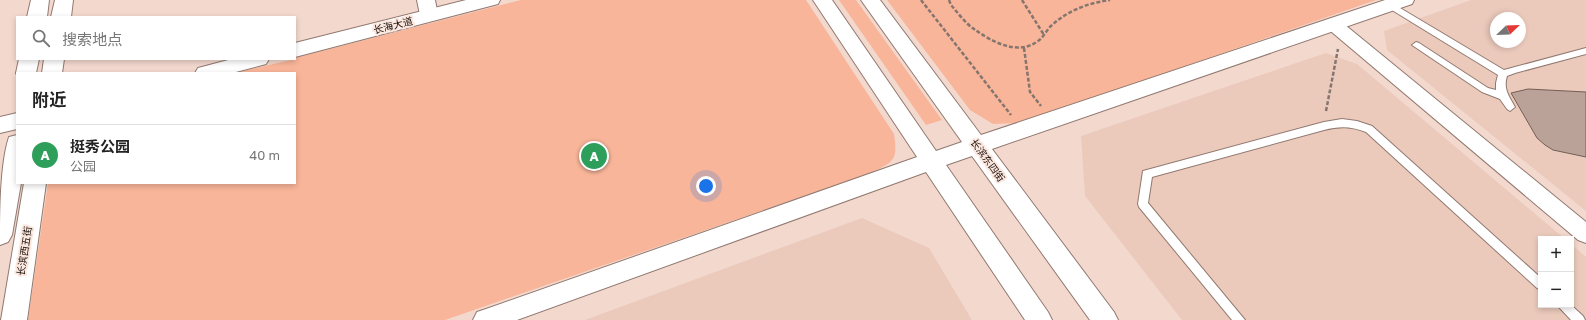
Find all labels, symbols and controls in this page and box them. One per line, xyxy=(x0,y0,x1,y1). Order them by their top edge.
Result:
north arrow xyxy=(1490,12,1526,48)
street label: 长海大道 xyxy=(372,14,414,36)
search box xyxy=(16,16,296,60)
icon: search xyxy=(30,27,52,49)
text: 搜索地点 xyxy=(62,30,122,48)
text: 附近 xyxy=(32,89,66,110)
street label: 长滨东四街 xyxy=(968,136,1008,184)
text: 挺秀公园 xyxy=(70,137,130,155)
pin: A xyxy=(581,141,607,171)
text: A xyxy=(40,147,50,163)
text: 40 m xyxy=(249,147,280,163)
text: 公园 xyxy=(70,158,96,174)
your location xyxy=(696,176,716,196)
street label: 长滨西五街 xyxy=(14,225,34,277)
map controls xyxy=(1538,236,1574,308)
button: + xyxy=(1538,236,1574,272)
button: − xyxy=(1538,272,1574,308)

